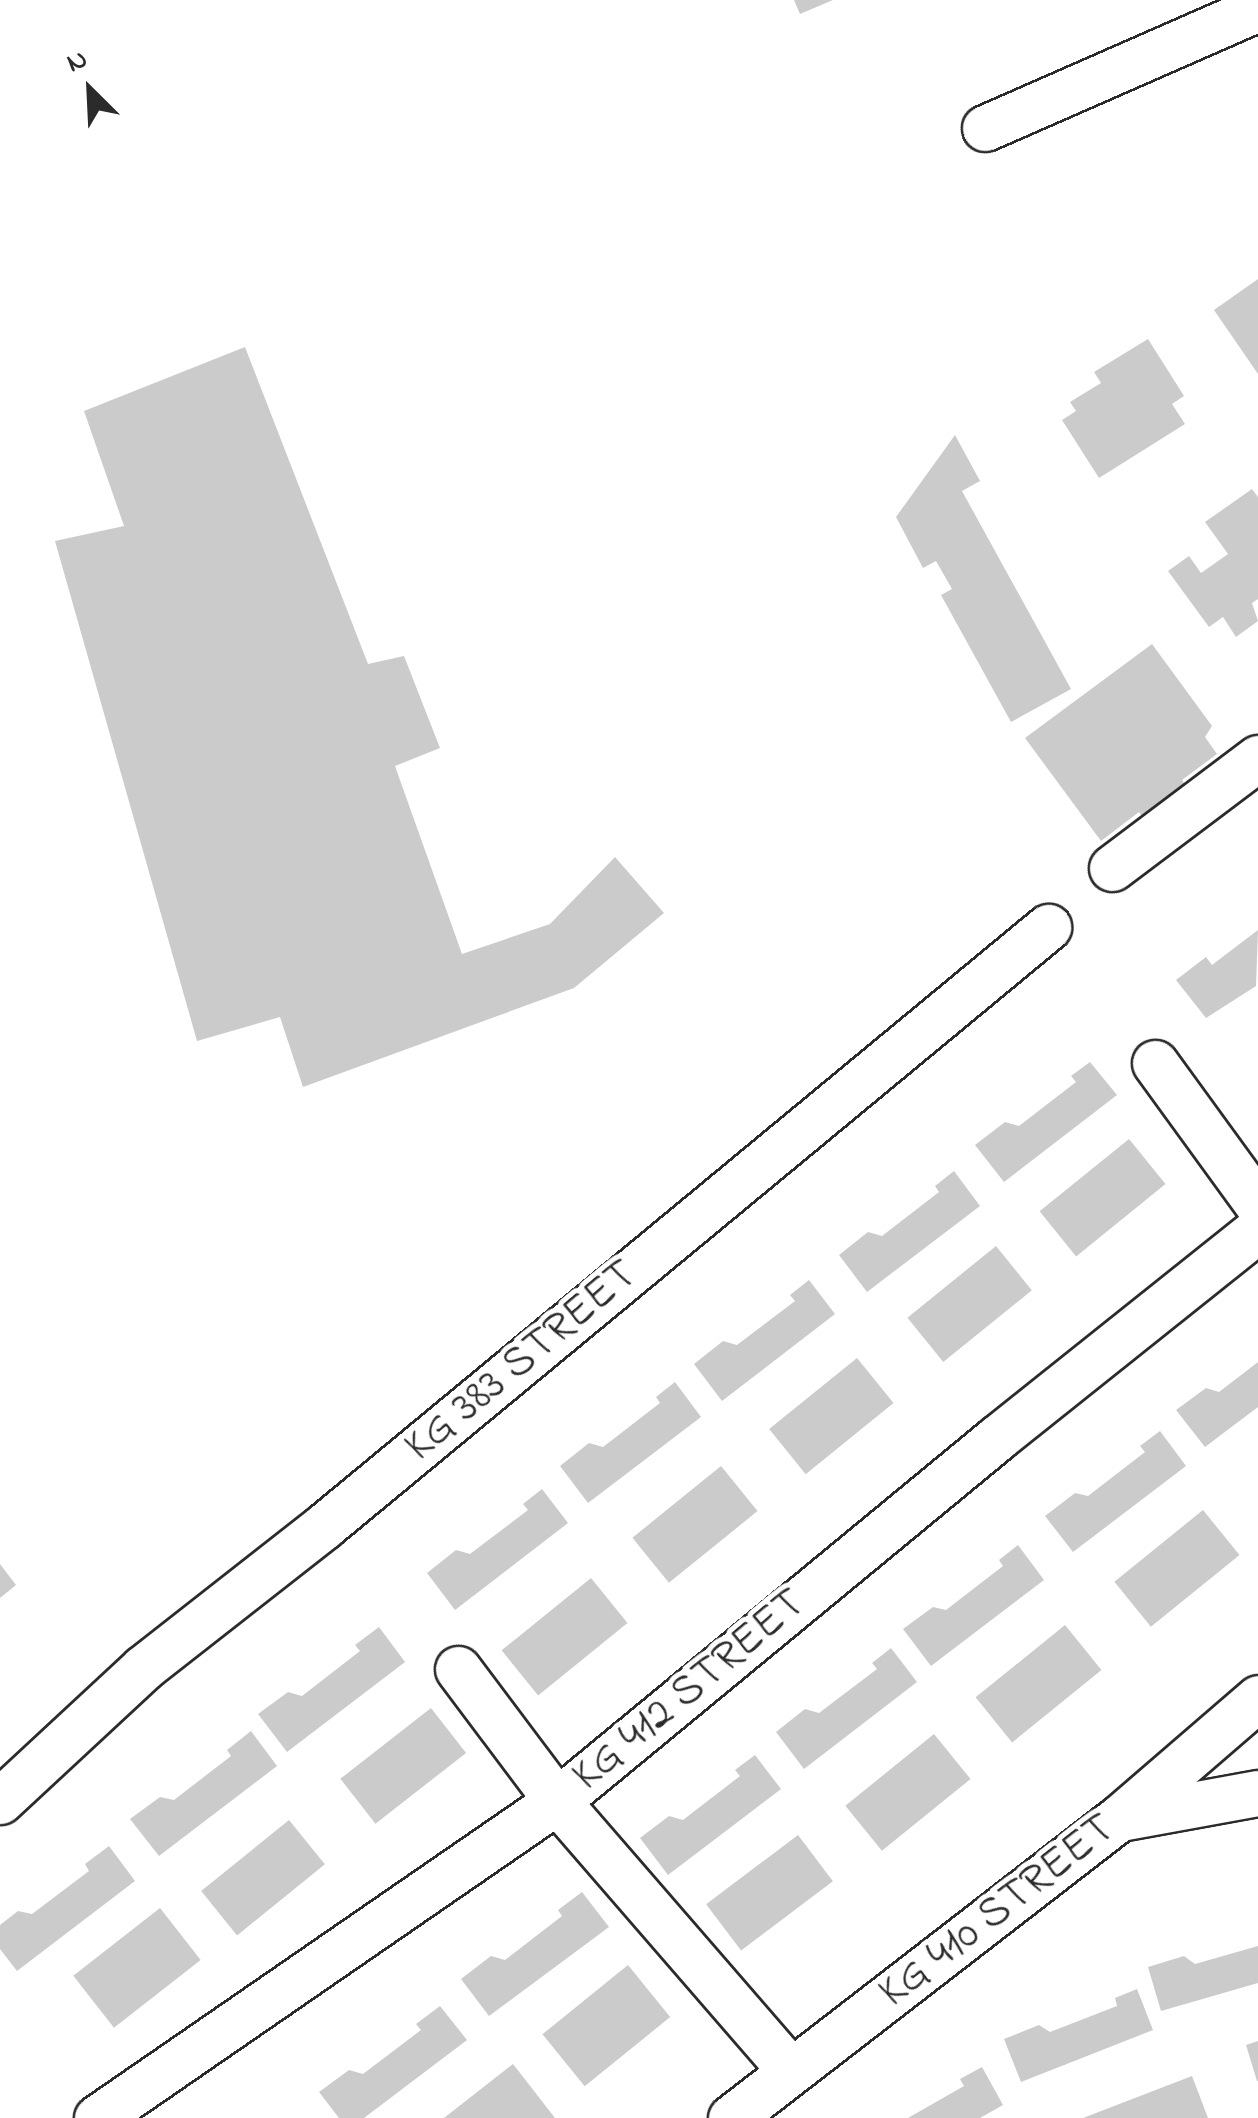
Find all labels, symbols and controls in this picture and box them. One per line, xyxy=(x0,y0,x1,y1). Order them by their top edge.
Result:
north arrow xyxy=(40,40,140,140)
text: N xyxy=(61,40,95,85)
street label: KG 383 STREET xyxy=(395,1249,649,1475)
street label: KG 412 STREET xyxy=(562,1578,818,1804)
street label: KG 410 STREET xyxy=(869,1803,1127,2021)

